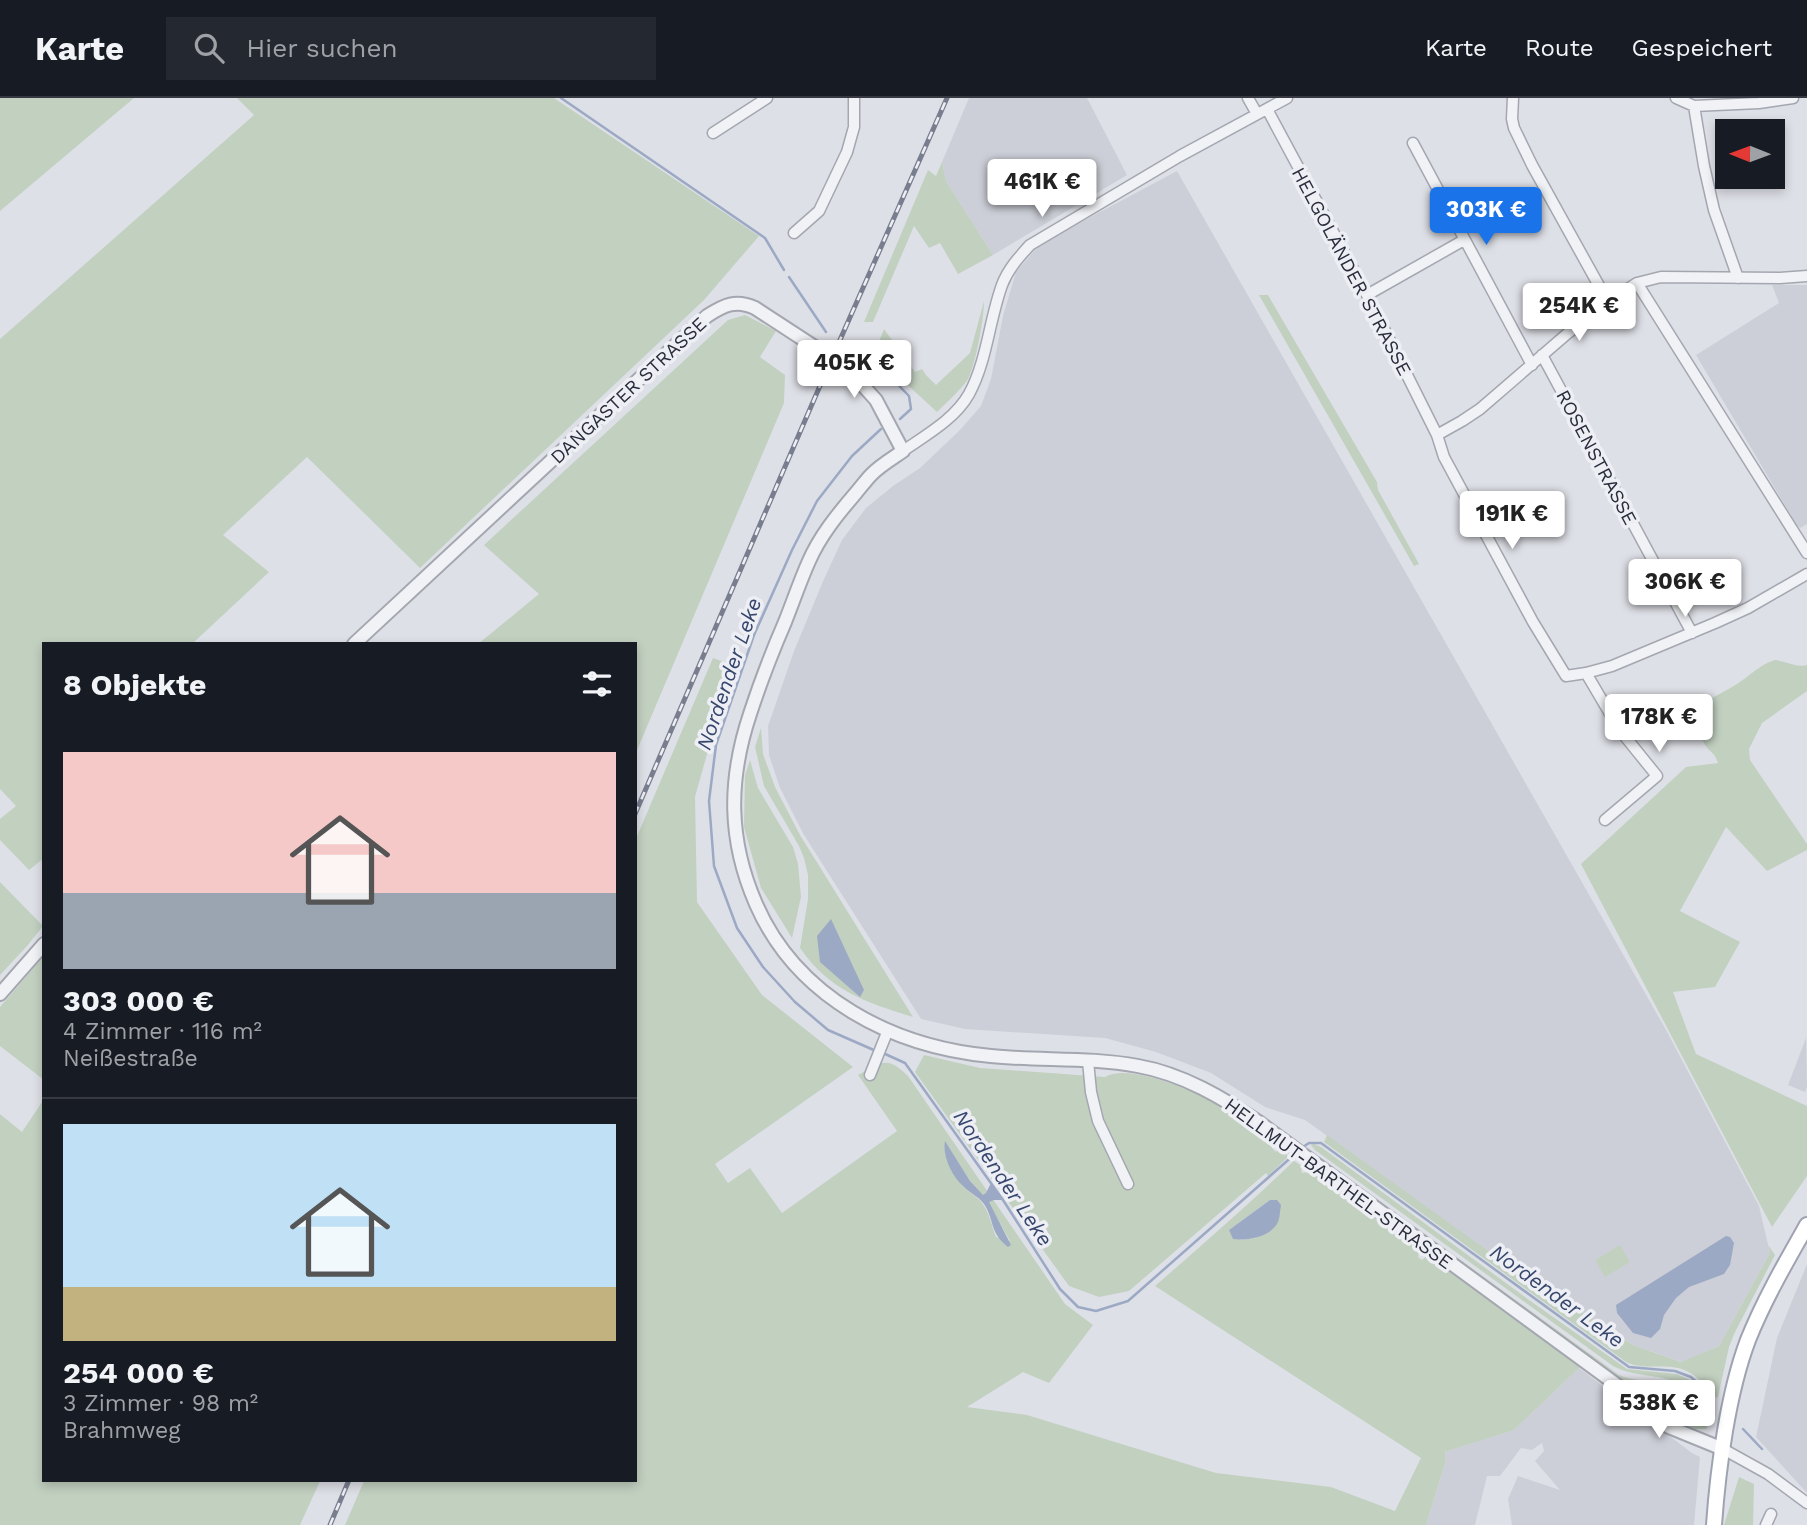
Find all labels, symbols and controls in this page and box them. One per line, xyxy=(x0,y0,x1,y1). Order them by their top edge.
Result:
search box xyxy=(166,17,656,80)
text: Karte xyxy=(35,29,124,68)
icon: search xyxy=(190,29,228,67)
text: Hier suchen xyxy=(246,33,398,63)
text: Karte xyxy=(1425,34,1487,62)
text: Route xyxy=(1525,34,1594,62)
text: Gespeichert xyxy=(1632,34,1772,62)
north arrow xyxy=(1715,119,1785,189)
map controls xyxy=(1715,119,1785,189)
pin: 461K € xyxy=(985,159,1099,219)
street label: HELGOLÄNDER STRASSE xyxy=(1287,163,1416,379)
text: 461K € xyxy=(1003,168,1081,195)
pin: 303K € xyxy=(1429,188,1543,247)
text: 303K € xyxy=(1446,196,1526,223)
pin: 254K € xyxy=(1522,284,1636,343)
text: 254K € xyxy=(1539,292,1619,319)
street label: DANGASTER STRASSE xyxy=(546,312,711,469)
pin: 405K € xyxy=(797,341,911,400)
text: 405K € xyxy=(813,349,895,376)
street label: ROSENSTRASSE xyxy=(1551,386,1642,529)
pin: 191K € xyxy=(1455,491,1569,551)
text: 191K € xyxy=(1476,500,1548,527)
pin: 306K € xyxy=(1628,560,1742,619)
text: 306K € xyxy=(1644,568,1726,595)
water label: Nordender Leke xyxy=(691,595,766,753)
icon: filters xyxy=(578,665,616,703)
text: 8 Objekte xyxy=(63,667,207,702)
pin: 178K € xyxy=(1602,694,1716,754)
text: 178K € xyxy=(1621,703,1697,730)
icon: home xyxy=(277,797,403,923)
text: 303 000 € xyxy=(63,983,214,1018)
text: 4 Zimmer · 116 m² xyxy=(63,1018,262,1045)
text: Neißestraße xyxy=(63,1045,198,1072)
street label: HELLMUT-BARTHEL-STRASSE xyxy=(1220,1093,1457,1274)
water label: Nordender Leke xyxy=(949,1105,1058,1251)
icon: home xyxy=(277,1169,403,1295)
water label: Nordender Leke xyxy=(1486,1239,1629,1352)
text: 254 000 € xyxy=(63,1355,214,1390)
pin: 538K € xyxy=(1602,1380,1716,1440)
text: 538K € xyxy=(1619,1389,1699,1416)
text: 3 Zimmer · 98 m² xyxy=(63,1390,258,1417)
text: Brahmweg xyxy=(63,1417,180,1444)

